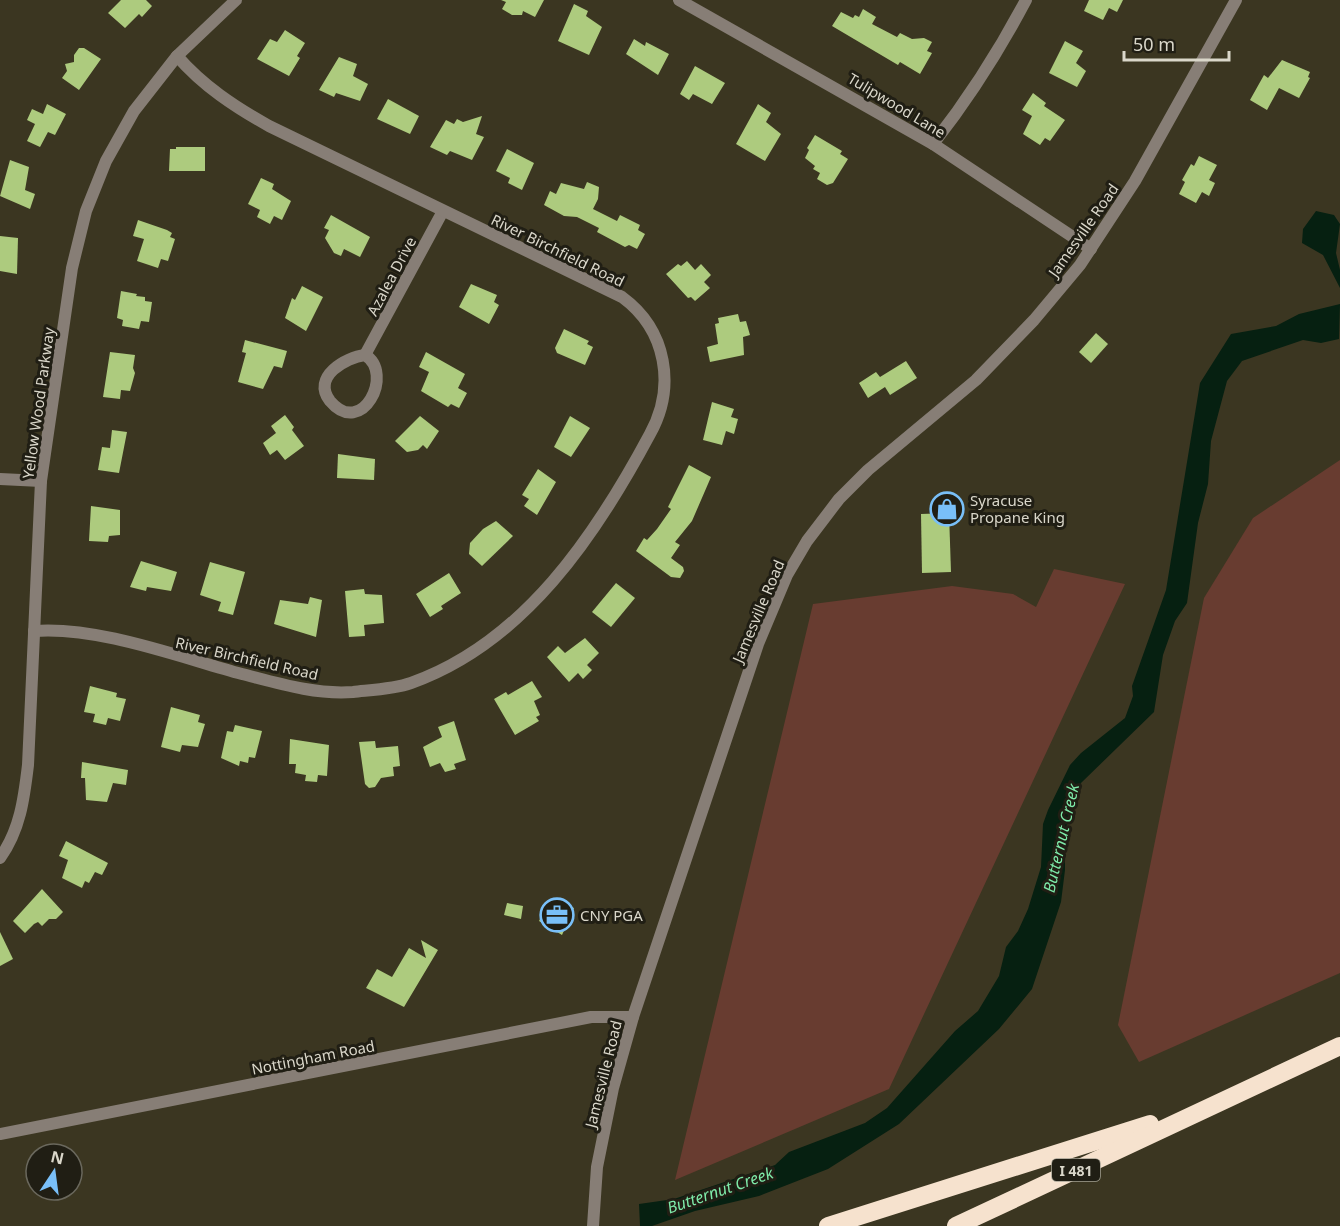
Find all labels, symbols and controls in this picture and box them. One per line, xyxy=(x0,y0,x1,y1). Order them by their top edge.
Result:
scale bar xyxy=(1124,24,1229,62)
text: 50 m xyxy=(1133,32,1175,56)
street label: Tulipwood Lane xyxy=(844,68,950,142)
street label: Jamesville Road xyxy=(1042,179,1123,282)
street label: River Birchfield Road xyxy=(488,209,628,291)
street label: Azalea Drive xyxy=(362,233,420,319)
street label: Yellow Wood Parkway xyxy=(17,326,59,480)
place label: Syracuse Propane King xyxy=(970,490,1065,527)
shop icon: Syracuse Propane King xyxy=(929,491,965,527)
street label: Jamesville Road xyxy=(727,557,789,667)
street label: River Birchfield Road xyxy=(174,632,320,684)
water label: Butternut Creek xyxy=(1038,780,1084,895)
office icon: CNY PGA xyxy=(539,897,575,933)
place label: CNY PGA xyxy=(580,905,643,925)
street label: Jamesville Road xyxy=(580,1018,626,1132)
street label: Nottingham Road xyxy=(250,1035,376,1079)
north arrow xyxy=(24,1142,84,1202)
text: N xyxy=(49,1145,66,1170)
road number: I 481 xyxy=(1052,1159,1100,1181)
water label: Butternut Creek xyxy=(664,1161,777,1218)

